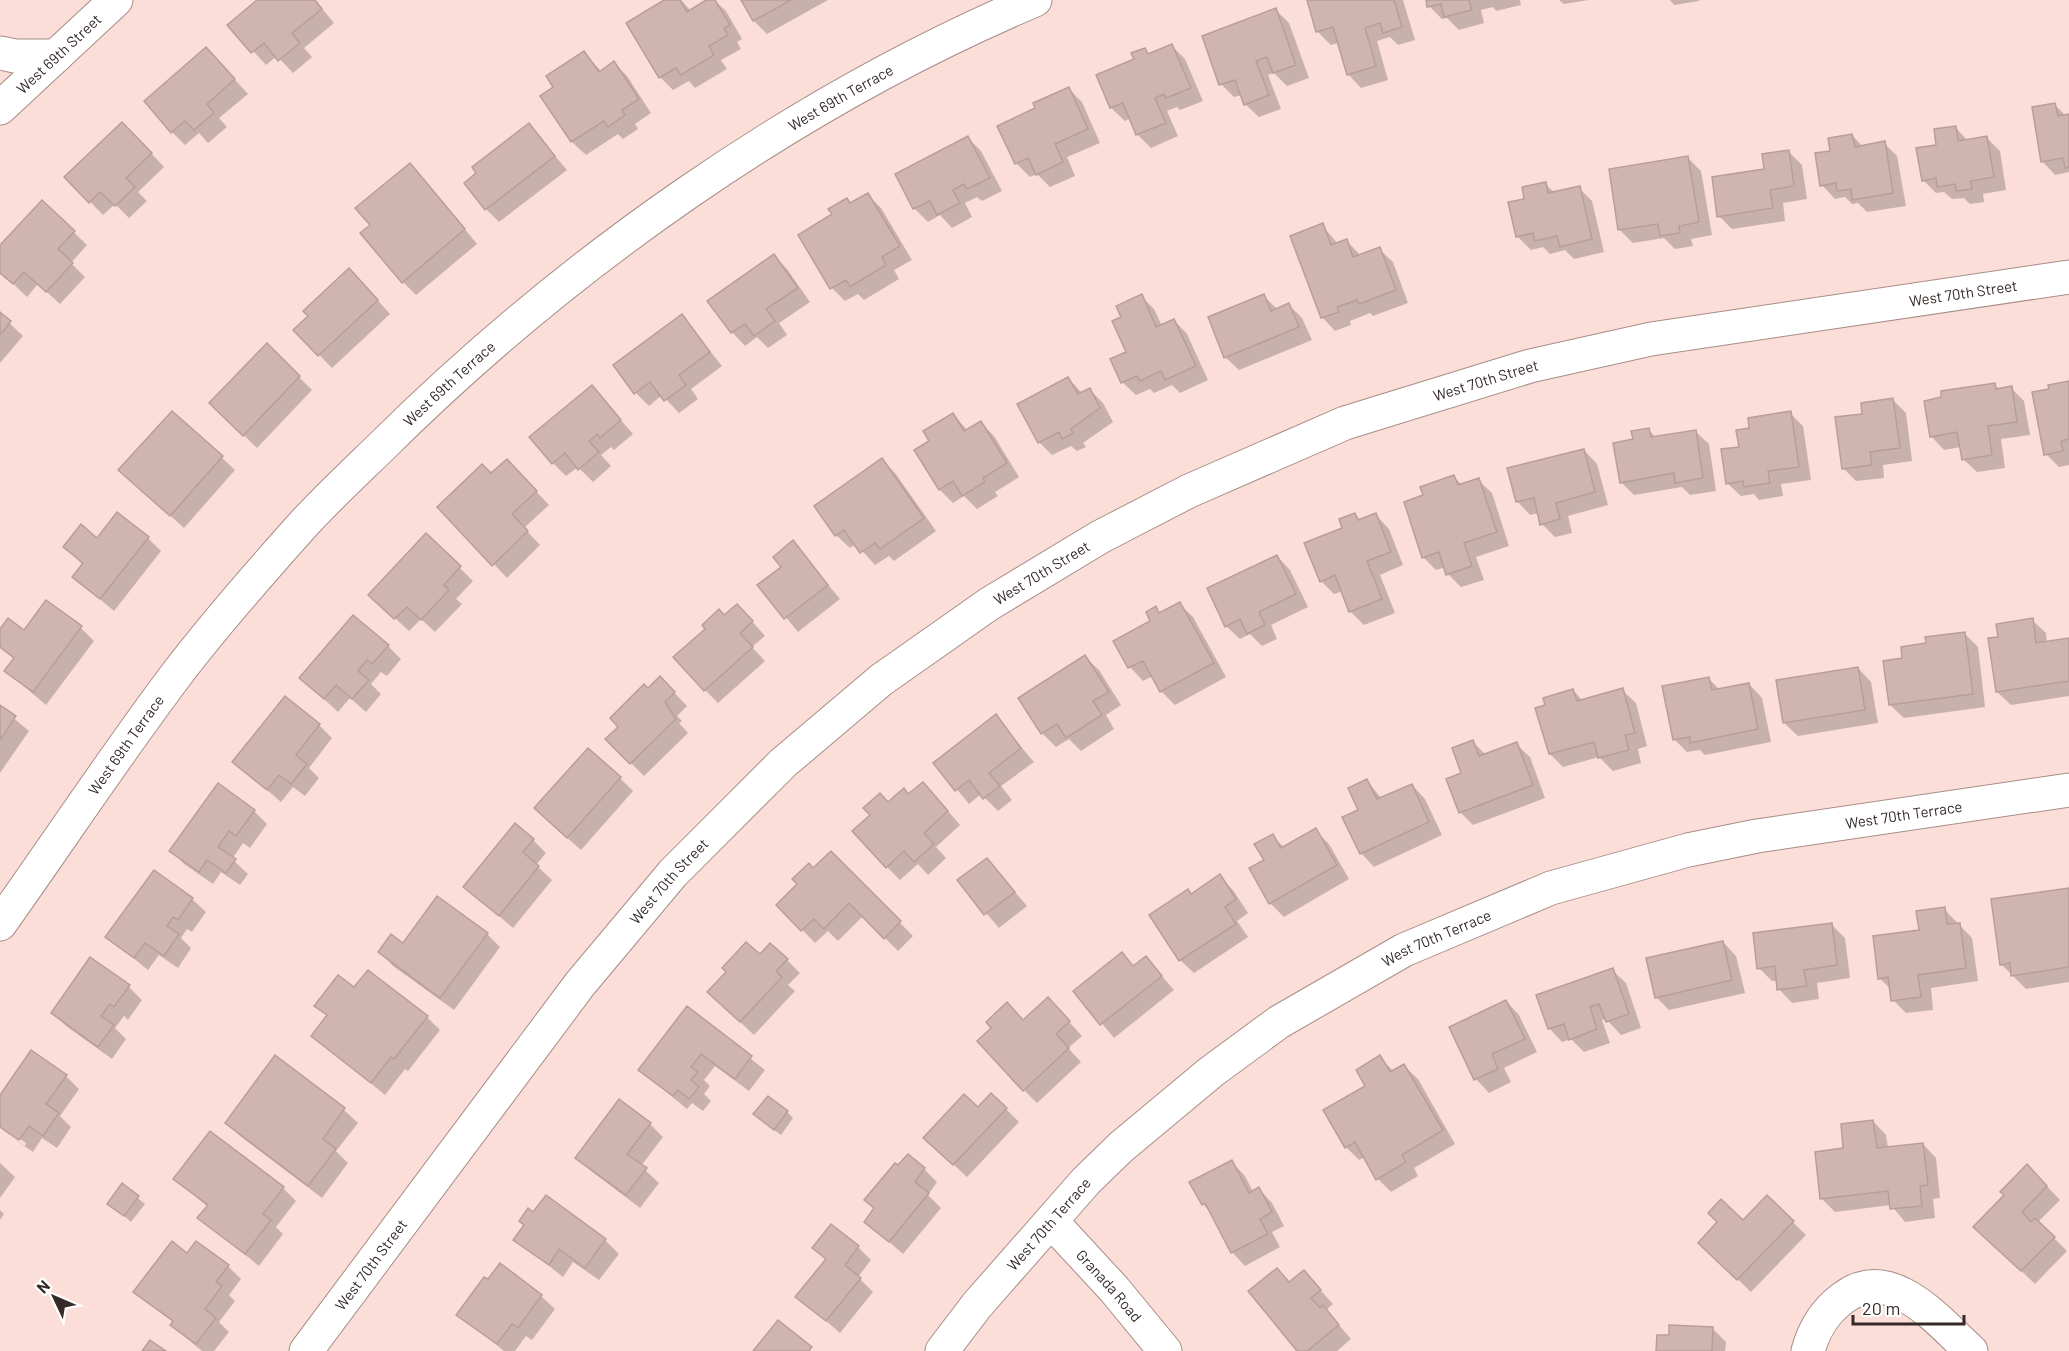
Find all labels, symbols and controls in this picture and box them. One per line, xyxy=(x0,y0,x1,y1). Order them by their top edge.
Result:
street label: West 69th Street xyxy=(12,10,105,97)
street label: West 69th Terrace xyxy=(785,60,896,134)
street label: West 70th Street xyxy=(1908,276,2018,310)
street label: West 69th Terrace xyxy=(399,337,498,430)
street label: West 70th Street xyxy=(1431,355,1540,404)
street label: West 70th Street xyxy=(990,536,1093,608)
street label: West 69th Terrace xyxy=(84,691,167,798)
street label: West 70th Terrace xyxy=(1844,797,1963,832)
street label: West 70th Street xyxy=(625,834,712,927)
street label: West 70th Terrace xyxy=(1378,905,1494,970)
street label: West 70th Terrace xyxy=(1003,1173,1094,1274)
street label: West 70th Street xyxy=(331,1215,410,1314)
street label: Granada Road xyxy=(1073,1246,1146,1325)
north arrow xyxy=(24,1267,84,1327)
text: N xyxy=(32,1276,53,1297)
scale bar xyxy=(1853,1288,1964,1326)
text: 20 m xyxy=(1862,1297,1900,1319)

